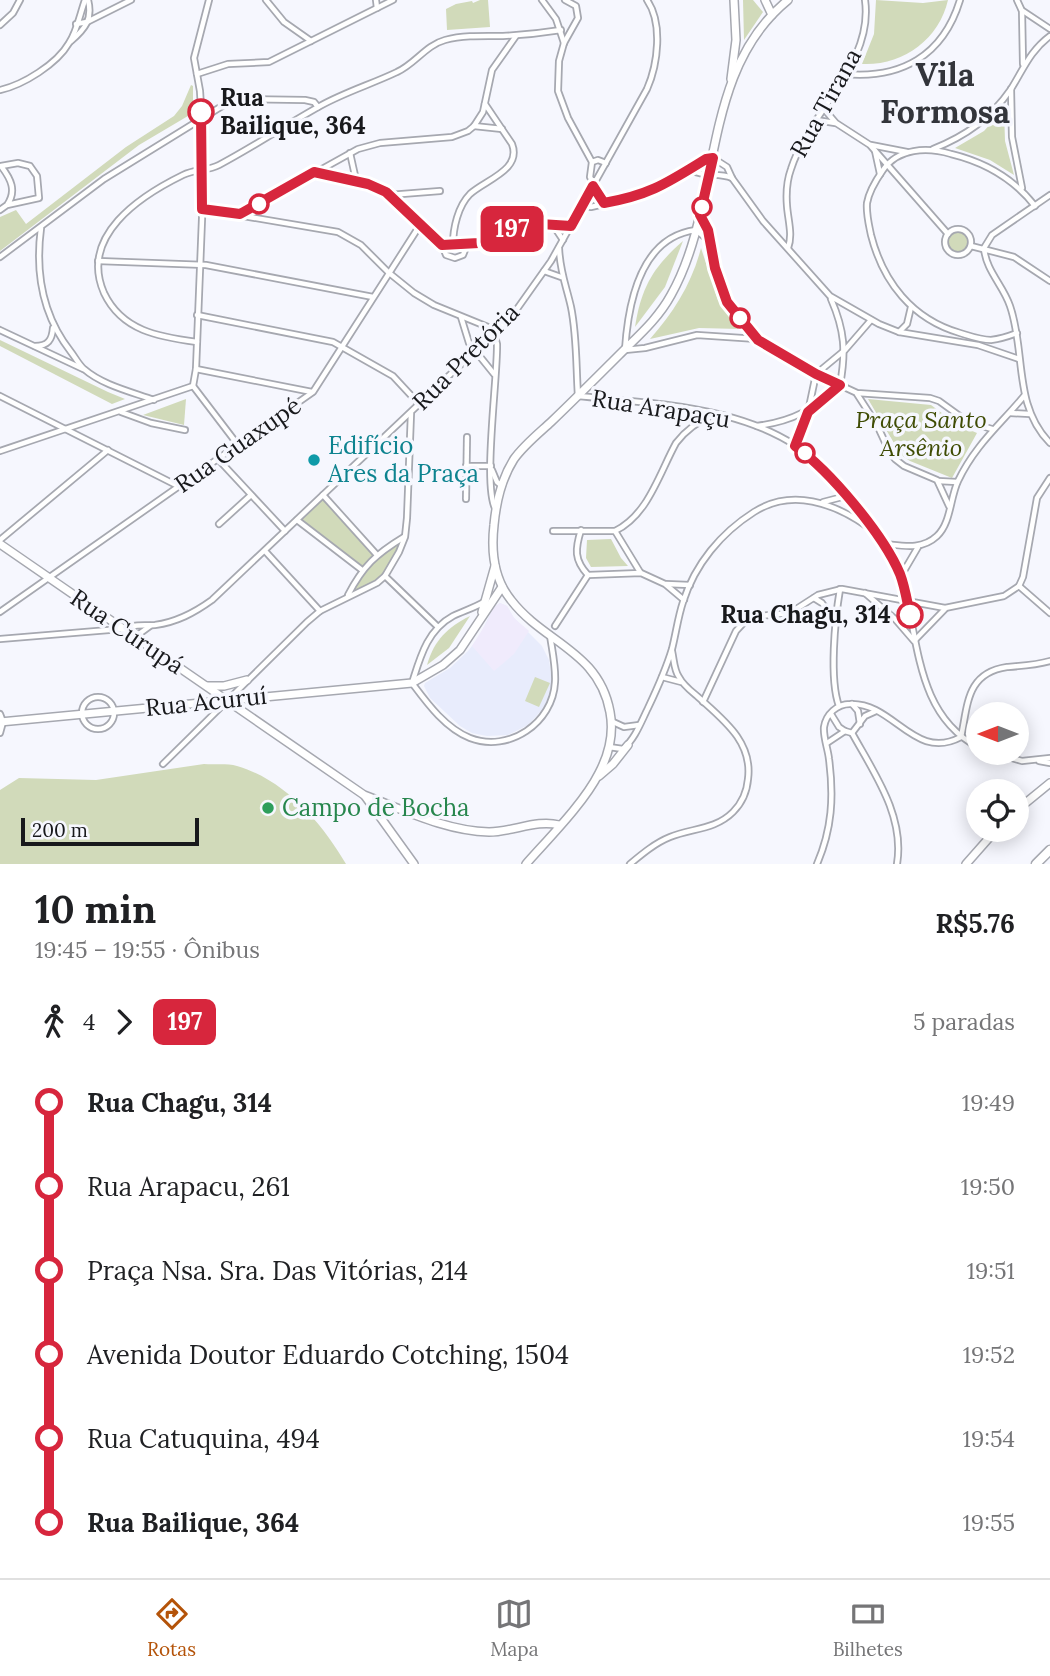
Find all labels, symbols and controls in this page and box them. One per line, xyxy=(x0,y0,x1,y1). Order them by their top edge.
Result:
street label: Rua Tirana xyxy=(783,43,868,163)
district label: Vila Formosa xyxy=(880,54,1010,132)
place label: Rua Bailique, 364 xyxy=(220,82,366,141)
marker: Rua Bailique, 364 xyxy=(188,99,214,125)
unlabelled marker xyxy=(249,194,269,214)
unlabelled marker xyxy=(692,197,712,217)
line badge: 197 xyxy=(472,206,552,252)
text: 197 xyxy=(495,213,529,244)
street label: Rua Pretória xyxy=(406,297,526,417)
unlabelled marker xyxy=(730,308,750,328)
street label: Rua Arapaçu xyxy=(590,382,732,435)
street label: Rua Guaxupé xyxy=(168,390,307,500)
park label: Praça Santo Arsênio xyxy=(855,404,987,463)
place label: Edifício Ares da Praça xyxy=(327,430,479,489)
unlabelled marker xyxy=(795,443,815,463)
marker: Edifício Ares da Praça xyxy=(306,452,322,468)
street label: Rua Curupá xyxy=(64,582,190,681)
place label: Rua Chagu, 314 xyxy=(720,599,891,630)
marker: Rua Chagu, 314 xyxy=(897,602,923,628)
street label: Rua Acuruí xyxy=(144,680,268,723)
north arrow xyxy=(966,702,1029,765)
map controls xyxy=(966,702,1029,842)
button: locate xyxy=(966,779,1029,842)
place label: Campo de Bocha xyxy=(282,792,469,823)
marker: Campo de Bocha xyxy=(260,800,276,816)
scale bar xyxy=(21,815,200,847)
text: 200 m xyxy=(32,818,88,842)
text: 10 min xyxy=(35,885,156,933)
text: R$5.76 xyxy=(935,907,1015,940)
text: 19:45 – 19:55 · Ônibus xyxy=(35,935,260,964)
icon: walk xyxy=(35,1003,73,1041)
icon: forward xyxy=(105,1003,143,1041)
text: 197 xyxy=(167,1006,202,1037)
text: 4 xyxy=(83,1007,95,1036)
text: 5 paradas xyxy=(913,1007,1015,1036)
text: Rua Chagu, 314 xyxy=(87,1086,272,1119)
text: 19:49 xyxy=(962,1088,1015,1117)
text: Rua Arapacu, 261 xyxy=(87,1170,290,1203)
text: 19:50 xyxy=(961,1172,1015,1201)
text: Praça Nsa. Sra. Das Vitórias, 214 xyxy=(87,1254,468,1287)
text: 19:51 xyxy=(967,1256,1015,1285)
text: Avenida Doutor Eduardo Cotching, 1504 xyxy=(87,1338,569,1371)
text: 19:52 xyxy=(963,1340,1015,1369)
text: Rua Catuquina, 494 xyxy=(87,1422,320,1455)
text: 19:54 xyxy=(963,1424,1015,1453)
text: Rua Bailique, 364 xyxy=(87,1506,299,1539)
text: 19:55 xyxy=(963,1508,1015,1537)
tab: Rotas xyxy=(147,1595,196,1661)
tab: Mapa xyxy=(490,1595,539,1661)
tab: Bilhetes xyxy=(833,1595,903,1661)

